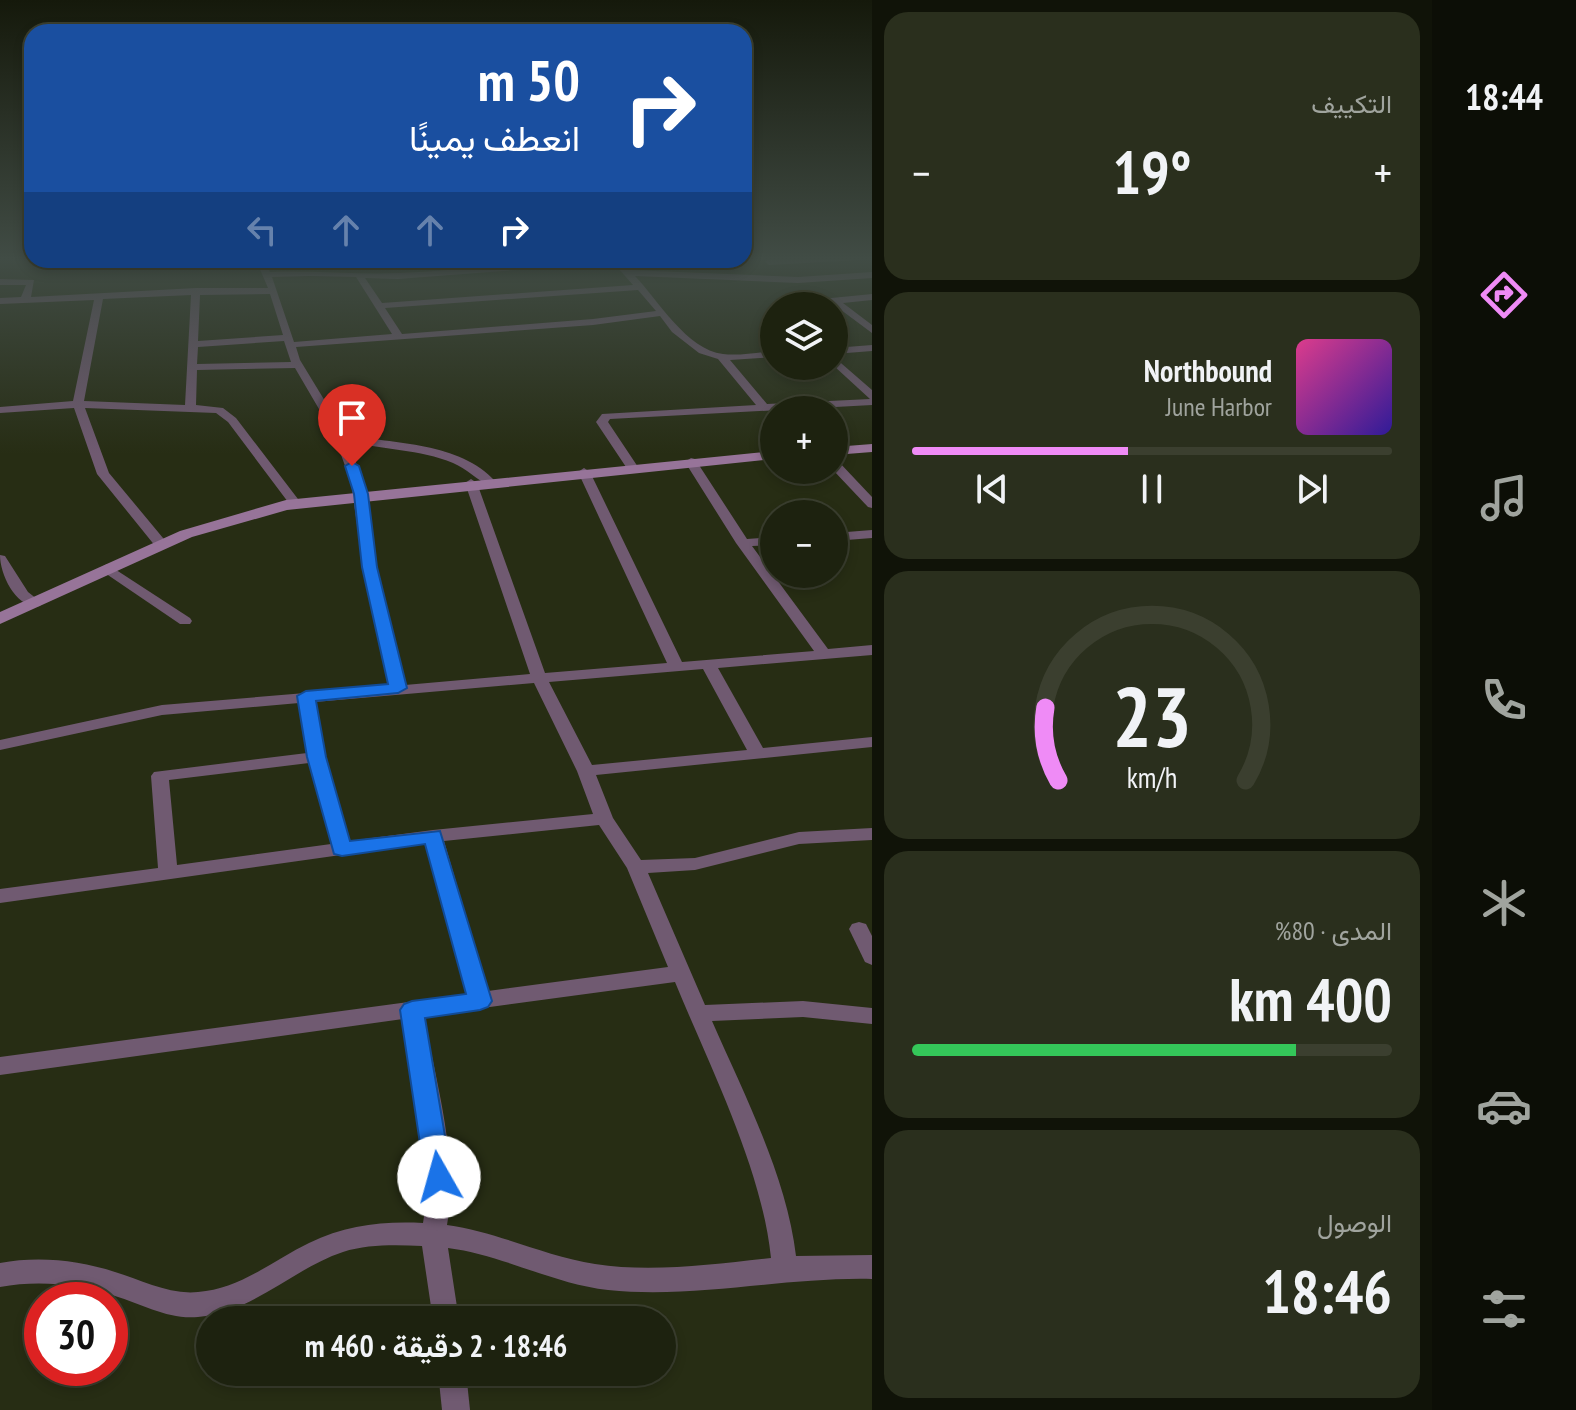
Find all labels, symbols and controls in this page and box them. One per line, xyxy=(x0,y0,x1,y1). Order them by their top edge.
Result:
text: 50 m xyxy=(478,44,580,116)
icon: right xyxy=(608,56,712,160)
text: 18:44 xyxy=(1465,73,1543,120)
text: التكييف xyxy=(1311,87,1392,120)
text: انعطف يمينًا xyxy=(409,114,580,161)
text: 19° xyxy=(1112,133,1192,211)
text: − xyxy=(912,144,930,201)
text: + xyxy=(1374,144,1392,201)
icon: left xyxy=(240,208,284,252)
icon: ahead xyxy=(324,208,368,252)
icon: ahead xyxy=(408,208,452,252)
icon: right xyxy=(492,208,536,252)
icon: directions xyxy=(1476,267,1532,323)
map controls xyxy=(760,292,848,588)
button: layers xyxy=(760,292,848,380)
text: Northbound xyxy=(1144,351,1272,390)
pin xyxy=(318,384,386,466)
text: June Harbor xyxy=(1166,390,1272,423)
icon: arrive xyxy=(330,396,374,440)
button: + xyxy=(760,396,848,484)
icon: previous xyxy=(970,467,1014,511)
icon: pause xyxy=(1130,467,1174,511)
icon: next xyxy=(1290,467,1334,511)
icon: music xyxy=(1476,470,1532,526)
button: − xyxy=(760,500,848,588)
text: 23 xyxy=(1112,662,1192,770)
icon: phone xyxy=(1476,672,1532,728)
text: km/h xyxy=(1127,759,1177,796)
icon: climate xyxy=(1476,875,1532,931)
text: المدى · 80% xyxy=(1275,914,1392,947)
text: 400 km xyxy=(1229,960,1392,1038)
icon: car xyxy=(1476,1078,1532,1134)
position arrow xyxy=(397,1135,481,1219)
text: الوصول xyxy=(1317,1206,1392,1239)
text: 18:46 xyxy=(1262,1252,1392,1330)
icon: filters xyxy=(1476,1281,1532,1337)
speed limit sign: 30 xyxy=(24,1282,128,1386)
text: 18:46 · 2 دقيقة · 460 m xyxy=(305,1326,567,1365)

